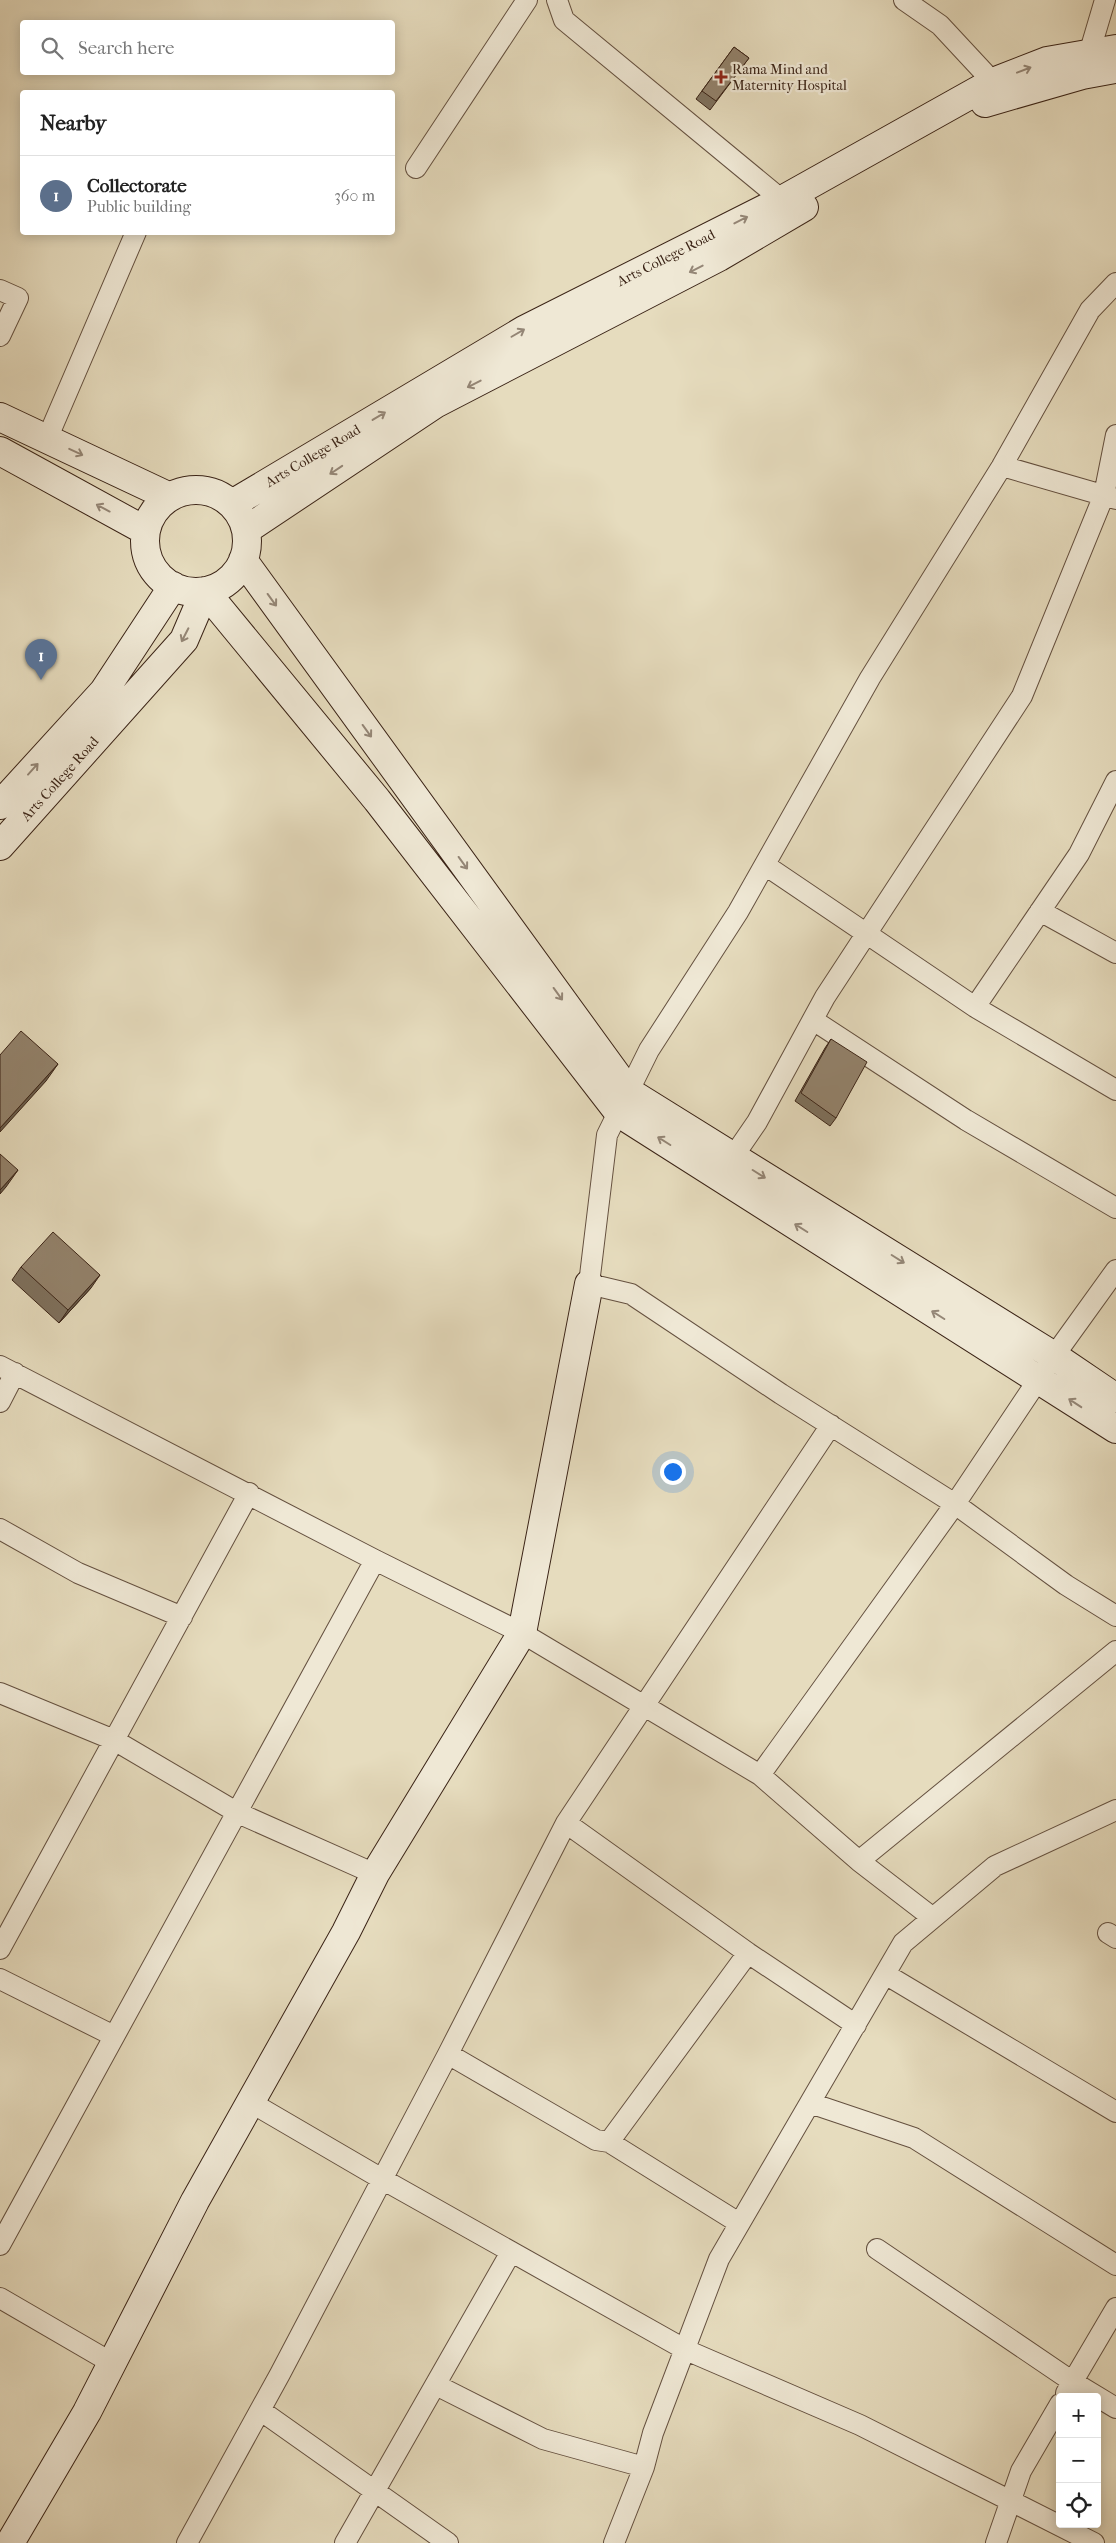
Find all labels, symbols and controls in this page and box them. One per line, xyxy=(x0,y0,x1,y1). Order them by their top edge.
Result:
search box xyxy=(20,20,395,75)
icon: search xyxy=(38,34,66,62)
text: Search here xyxy=(78,37,174,59)
place label: Rama Mind and Maternity Hospital xyxy=(732,61,847,94)
one-way arrow xyxy=(1016,65,1031,74)
marker: Rama Mind and Maternity Hospital xyxy=(714,70,728,84)
text: Nearby xyxy=(40,111,106,135)
text: Collectorate xyxy=(87,175,187,197)
text: 1 xyxy=(53,186,59,205)
text: 360 m xyxy=(334,186,375,205)
text: Public building xyxy=(87,197,191,216)
one-way arrow xyxy=(734,215,749,225)
street label: Arts College Road xyxy=(613,226,718,291)
one-way arrow xyxy=(689,264,704,274)
one-way arrow xyxy=(511,328,525,338)
one-way arrow xyxy=(467,380,482,389)
one-way arrow xyxy=(371,411,385,421)
street label: Arts College Road xyxy=(262,421,364,492)
one-way arrow xyxy=(68,448,83,458)
one-way arrow xyxy=(330,465,344,475)
one-way arrow xyxy=(96,503,111,512)
one-way arrow xyxy=(266,593,277,606)
one-way arrow xyxy=(180,628,190,643)
pin: 1 xyxy=(25,639,57,680)
one-way arrow xyxy=(362,724,372,738)
street label: Arts College Road xyxy=(17,733,103,825)
one-way arrow xyxy=(27,762,39,775)
one-way arrow xyxy=(458,856,468,870)
one-way arrow xyxy=(553,987,563,1001)
one-way arrow xyxy=(657,1136,671,1146)
one-way arrow xyxy=(752,1169,766,1179)
one-way arrow xyxy=(794,1223,808,1234)
one-way arrow xyxy=(890,1255,904,1265)
one-way arrow xyxy=(932,1310,946,1320)
one-way arrow xyxy=(1068,1398,1082,1408)
your location xyxy=(660,1459,686,1485)
map controls xyxy=(1056,2393,1101,2528)
button: + xyxy=(1056,2393,1101,2438)
button: − xyxy=(1056,2438,1101,2483)
button: locate xyxy=(1056,2483,1101,2528)

